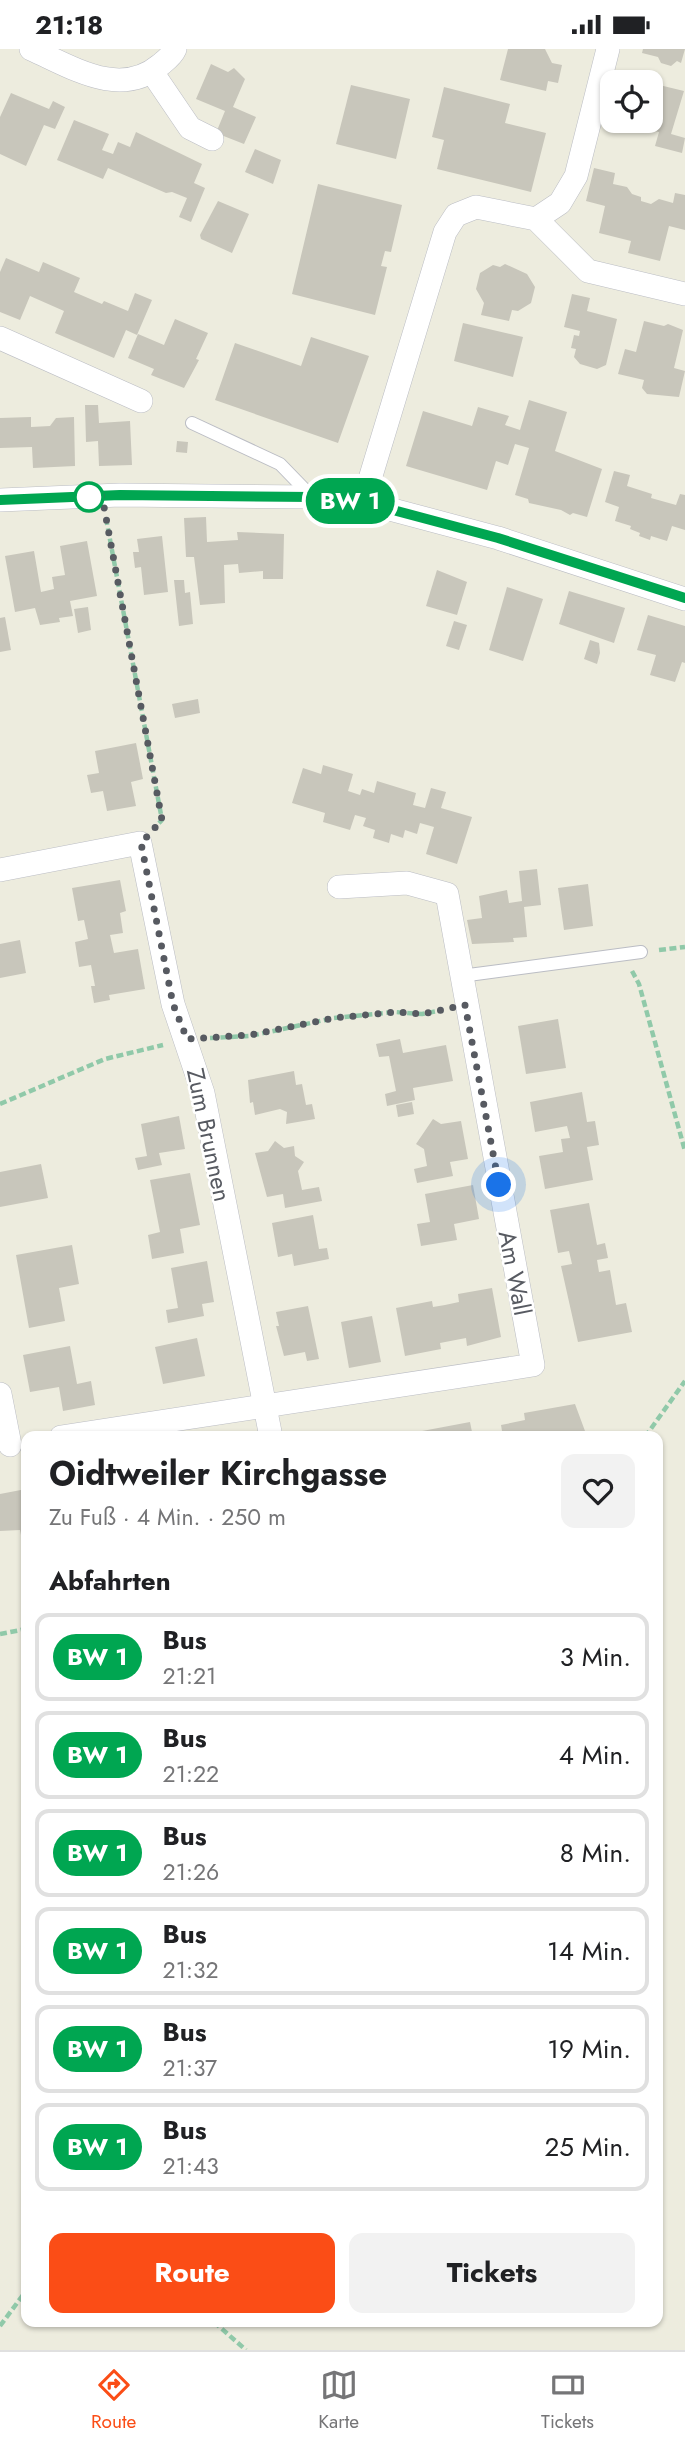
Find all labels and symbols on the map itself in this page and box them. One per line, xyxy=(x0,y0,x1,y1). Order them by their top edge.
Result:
line badge: BW 1 xyxy=(301,478,399,524)
unlabelled marker xyxy=(74,482,104,512)
street label: Zum Brunnen xyxy=(178,1065,240,1205)
your location xyxy=(481,1167,516,1202)
street label: Am Wall xyxy=(490,1228,540,1318)

